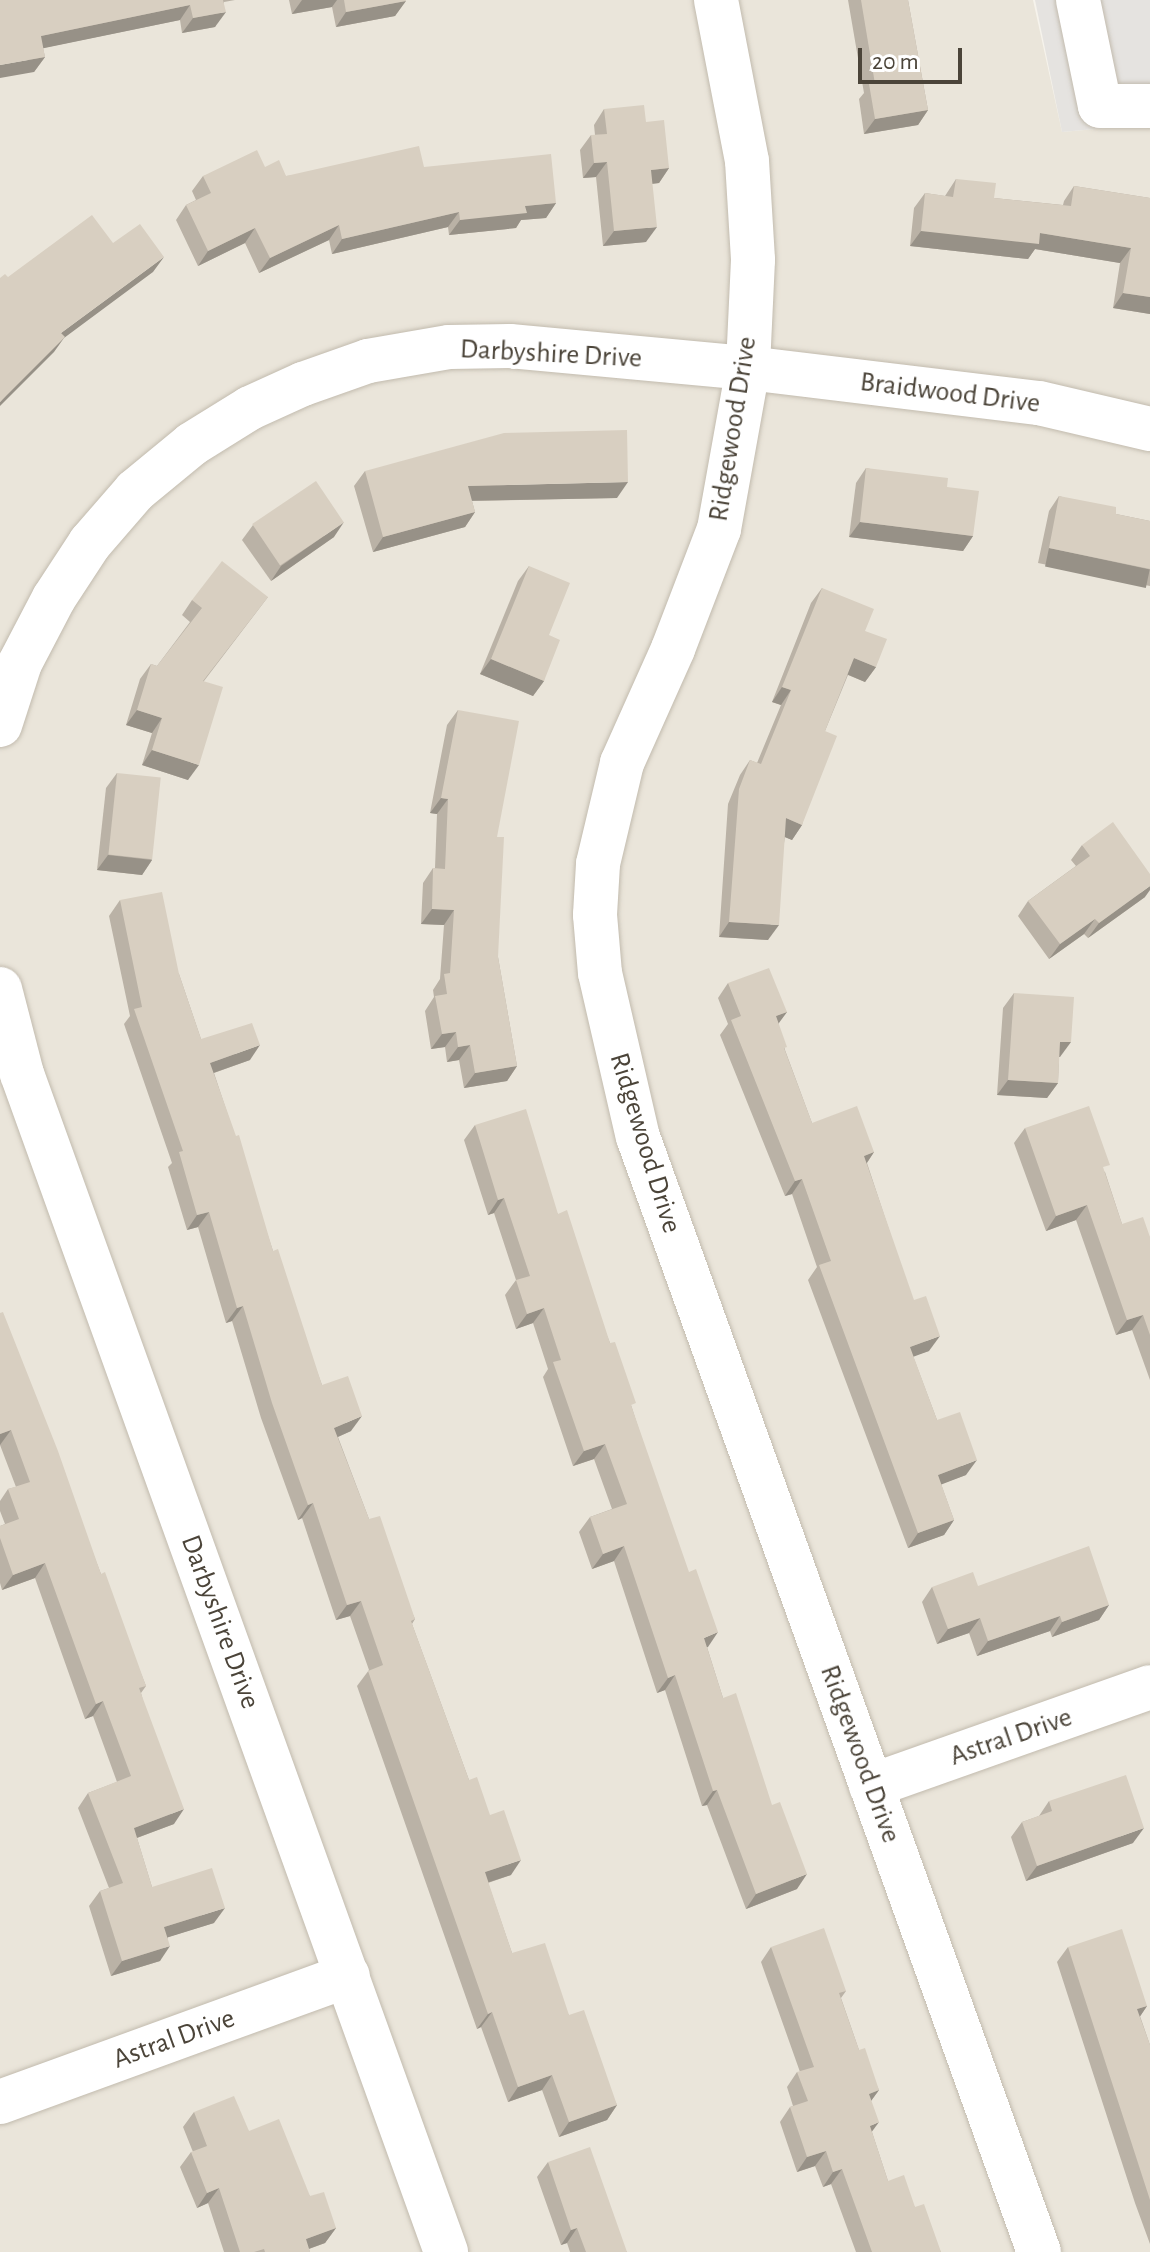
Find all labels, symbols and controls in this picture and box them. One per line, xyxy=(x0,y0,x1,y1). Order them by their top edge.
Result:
scale bar xyxy=(862,32,966,82)
text: 20 m xyxy=(872,50,919,74)
street label: Darbyshire Drive xyxy=(459,332,643,376)
street label: Ridgewood Drive xyxy=(702,334,764,524)
street label: Braidwood Drive xyxy=(858,365,1042,421)
street label: Ridgewood Drive xyxy=(602,1049,688,1237)
street label: Darbyshire Drive xyxy=(173,1531,267,1713)
street label: Ridgewood Drive xyxy=(812,1661,908,1847)
street label: Astral Drive xyxy=(946,1700,1076,1774)
street label: Astral Drive xyxy=(109,2002,239,2076)

